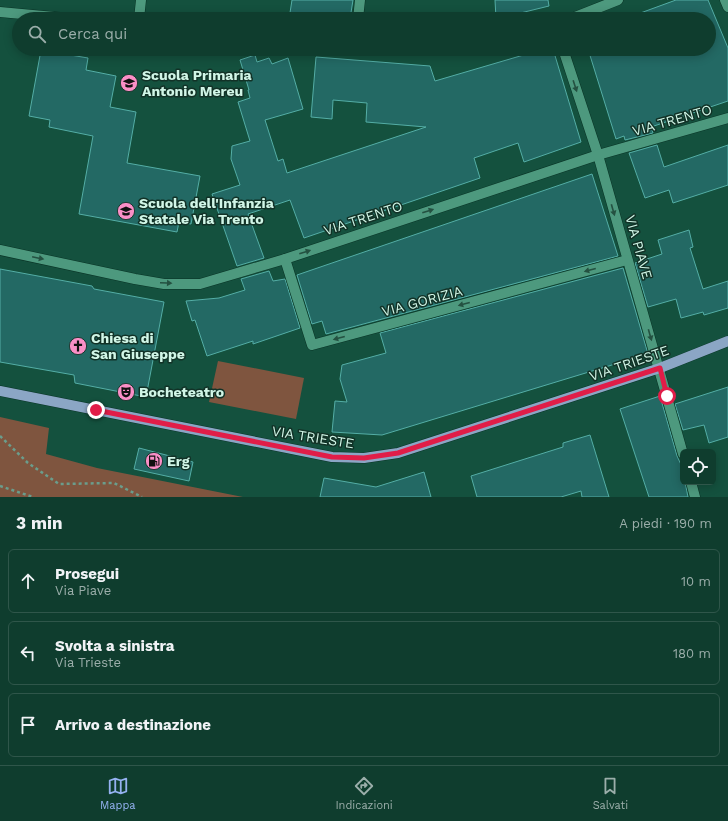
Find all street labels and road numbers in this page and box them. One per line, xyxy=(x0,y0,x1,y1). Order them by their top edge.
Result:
street label: VIA TRENTO xyxy=(630,101,714,139)
street label: VIA TRENTO xyxy=(322,198,404,238)
street label: VIA PIAVE xyxy=(622,213,656,281)
street label: VIA GORIZIA xyxy=(380,283,464,319)
street label: VIA TRIESTE xyxy=(587,342,671,384)
street label: VIA TRIESTE xyxy=(271,423,355,451)

